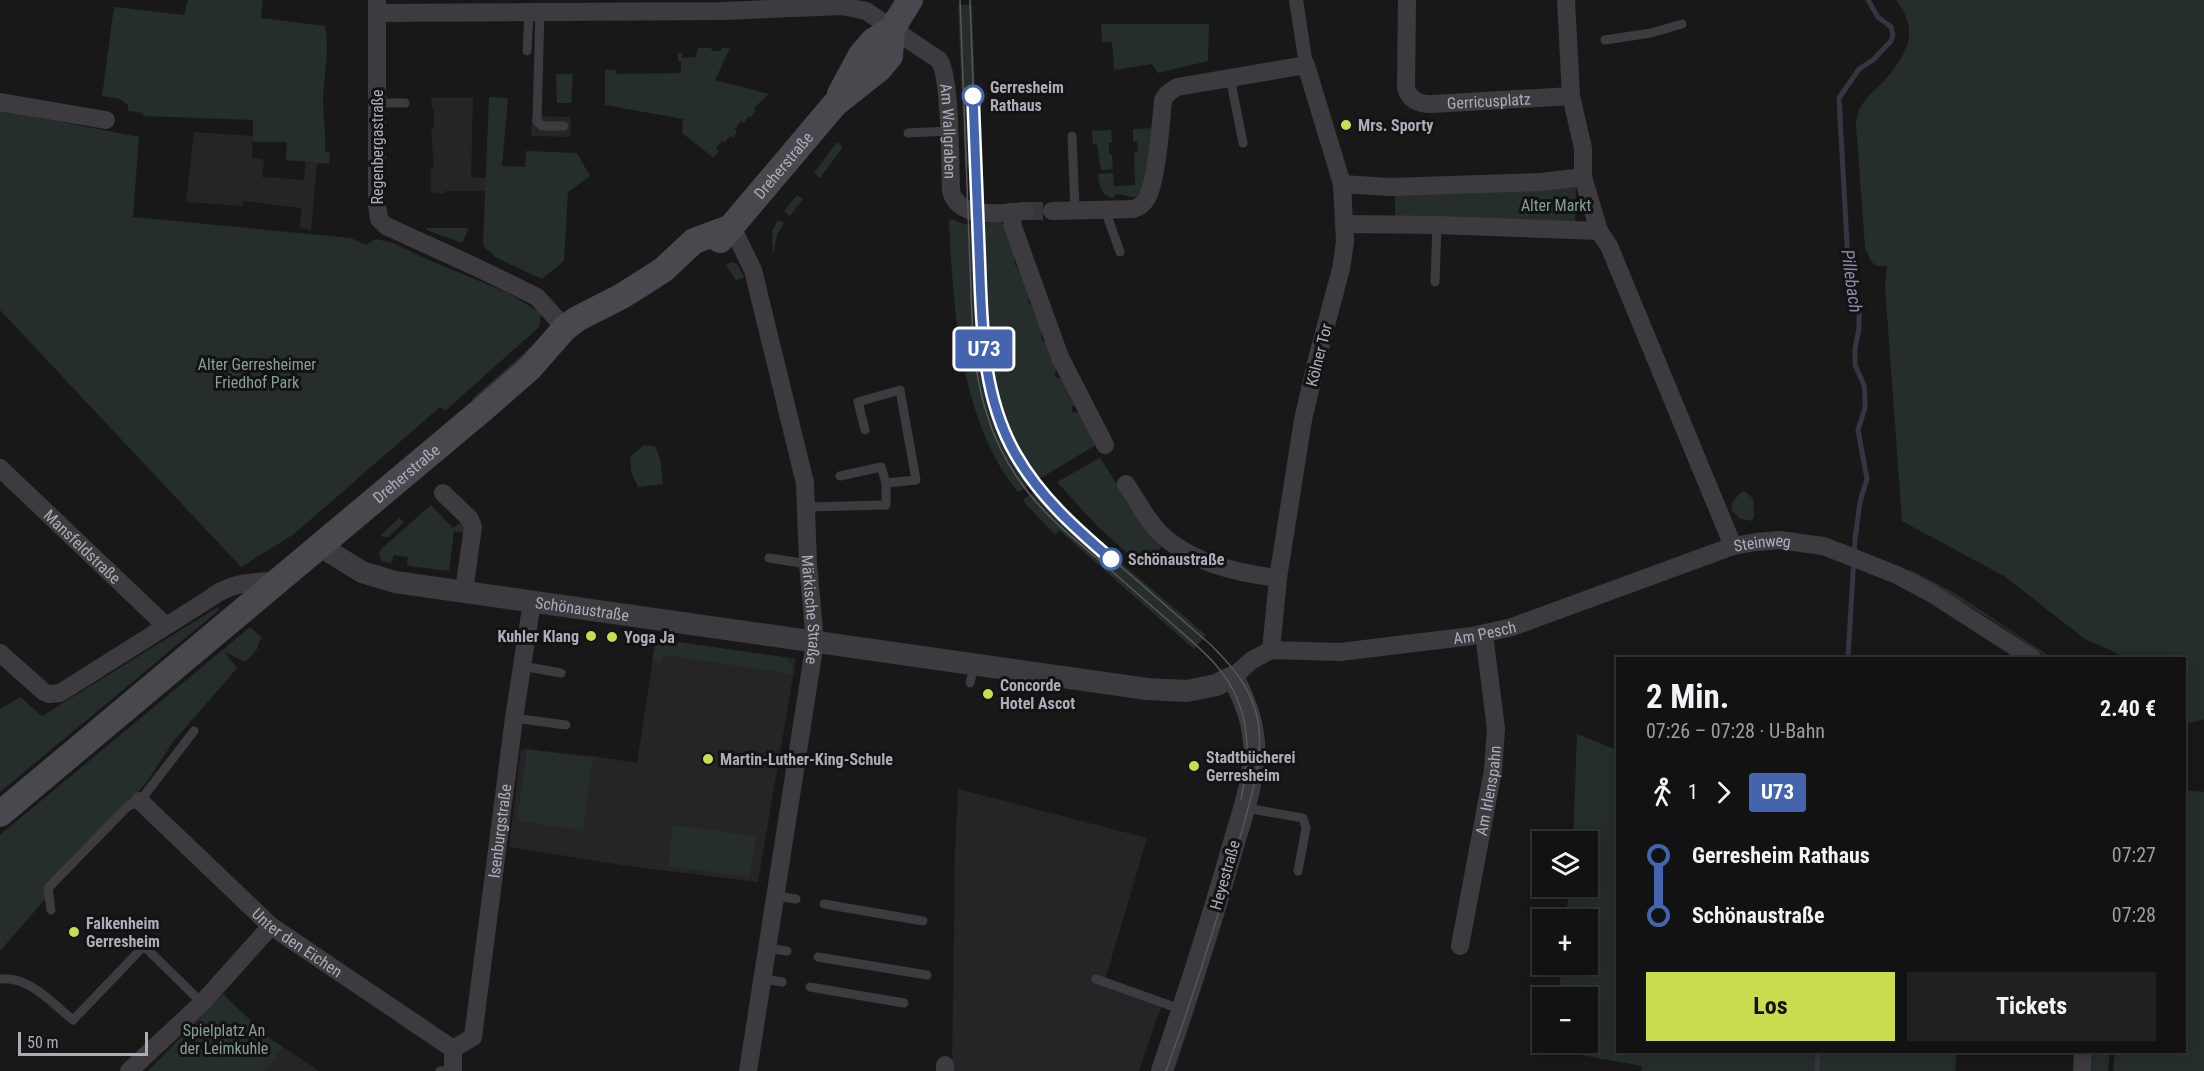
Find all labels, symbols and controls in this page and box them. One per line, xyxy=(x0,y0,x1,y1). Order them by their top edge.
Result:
place label: Gerresheim Rathaus xyxy=(990,78,1064,115)
street label: Am Wallgraben xyxy=(936,82,960,179)
marker: Gerresheim Rathaus xyxy=(962,85,984,107)
street label: Gerricusplatz xyxy=(1446,89,1531,113)
street label: Regenbergastraße xyxy=(368,90,387,204)
place label: Mrs. Sporty xyxy=(1358,116,1433,135)
marker: Mrs. Sporty xyxy=(1339,118,1353,132)
street label: Dreherstraße xyxy=(750,128,817,202)
park label: Alter Markt xyxy=(1521,196,1591,215)
water label: Pillebach xyxy=(1837,248,1867,314)
street label: Kölner Tor xyxy=(1302,321,1336,388)
line badge: U73 xyxy=(950,330,1018,368)
text: U73 xyxy=(967,337,1001,361)
park label: Alter Gerresheimer Friedhof Park xyxy=(198,355,316,392)
street label: Dreherstraße xyxy=(369,440,443,507)
street label: Mansfeldstraße xyxy=(40,506,125,588)
street label: Steinweg xyxy=(1732,530,1792,555)
marker: Schönaustraße xyxy=(1100,548,1122,570)
place label: Schönaustraße xyxy=(1128,550,1225,569)
street label: Märkische Straße xyxy=(798,554,825,666)
street label: Schönaustraße xyxy=(534,593,630,625)
street label: Am Pesch xyxy=(1452,617,1518,648)
place label: Kuhler Klang xyxy=(498,627,579,646)
place label: Yoga Ja xyxy=(624,628,675,647)
marker: Kuhler Klang xyxy=(584,629,598,643)
marker: Yoga Ja xyxy=(605,630,619,644)
place label: Concorde Hotel Ascot xyxy=(1000,676,1075,713)
text: 2 Min. xyxy=(1646,677,1729,716)
marker: Concorde Hotel Ascot xyxy=(981,687,995,701)
text: 2.40 € xyxy=(2100,696,2156,721)
text: 07:26 – 07:28 · U-Bahn xyxy=(1646,719,1825,743)
street label: Am Irlenspahn xyxy=(1471,745,1504,837)
place label: Stadtbücherei Gerresheim xyxy=(1206,748,1295,785)
place label: Martin-Luther-King-Schule xyxy=(720,750,893,769)
marker: Martin-Luther-King-Schule xyxy=(701,752,715,766)
marker: Stadtbücherei Gerresheim xyxy=(1187,759,1201,773)
icon: walk xyxy=(1646,776,1679,809)
icon: forward xyxy=(1707,776,1740,809)
text: 1 xyxy=(1688,780,1698,804)
text: U73 xyxy=(1761,780,1794,804)
street label: Isenburgstraße xyxy=(484,783,515,879)
map controls xyxy=(1532,831,1598,1053)
button: layers xyxy=(1532,831,1598,897)
street label: Heyestraße xyxy=(1206,838,1244,912)
text: Gerresheim Rathaus xyxy=(1692,843,1870,868)
text: 07:27 xyxy=(2112,843,2156,867)
text: Schönaustraße xyxy=(1692,903,1825,928)
text: 07:28 xyxy=(2112,903,2156,927)
street label: Unter den Eichen xyxy=(248,904,346,981)
button: + xyxy=(1532,909,1598,975)
place label: Falkenheim Gerresheim xyxy=(86,914,160,951)
marker: Falkenheim Gerresheim xyxy=(67,925,81,939)
button: Los xyxy=(1646,972,1895,1041)
button: Tickets xyxy=(1907,972,2156,1041)
button: − xyxy=(1532,987,1598,1053)
park label: Spielplatz An der Leimkuhle xyxy=(180,1021,268,1058)
scale bar xyxy=(18,1029,148,1056)
text: 50 m xyxy=(27,1033,59,1052)

